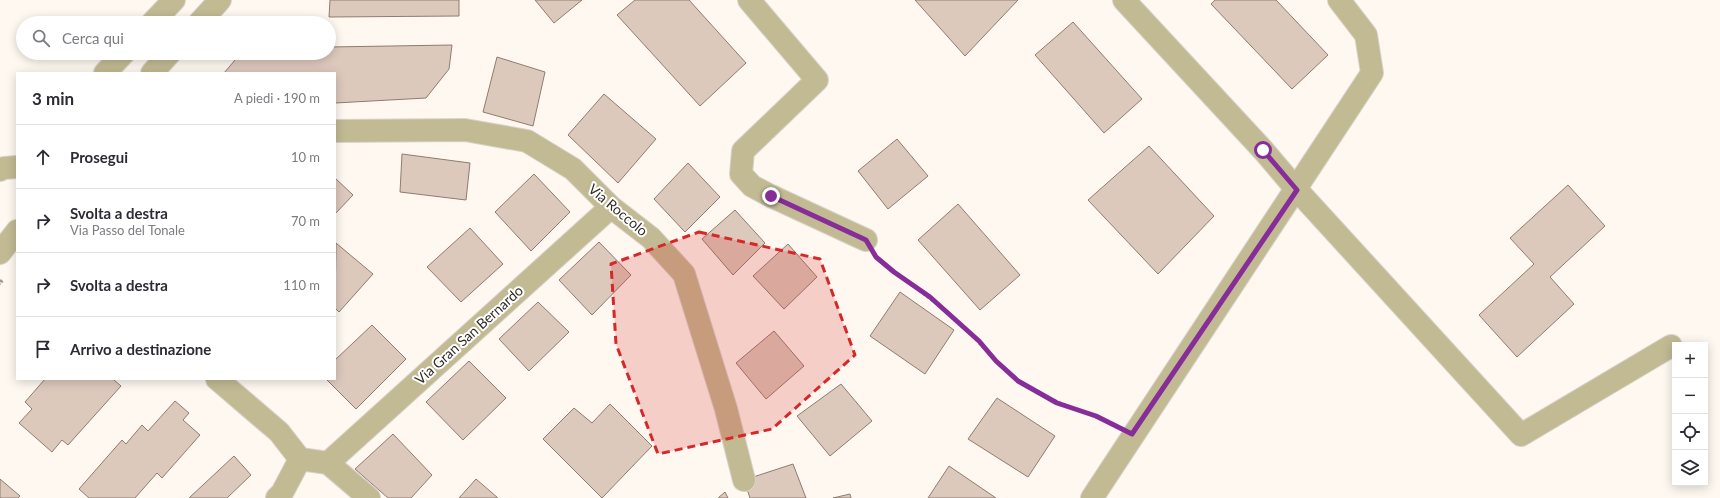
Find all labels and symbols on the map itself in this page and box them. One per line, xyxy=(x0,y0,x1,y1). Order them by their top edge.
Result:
route start xyxy=(1254,141,1272,159)
street label: Via Roccolo xyxy=(585,180,651,239)
route end xyxy=(762,187,780,205)
street label: Via Gran San Bernardo xyxy=(411,282,526,388)

